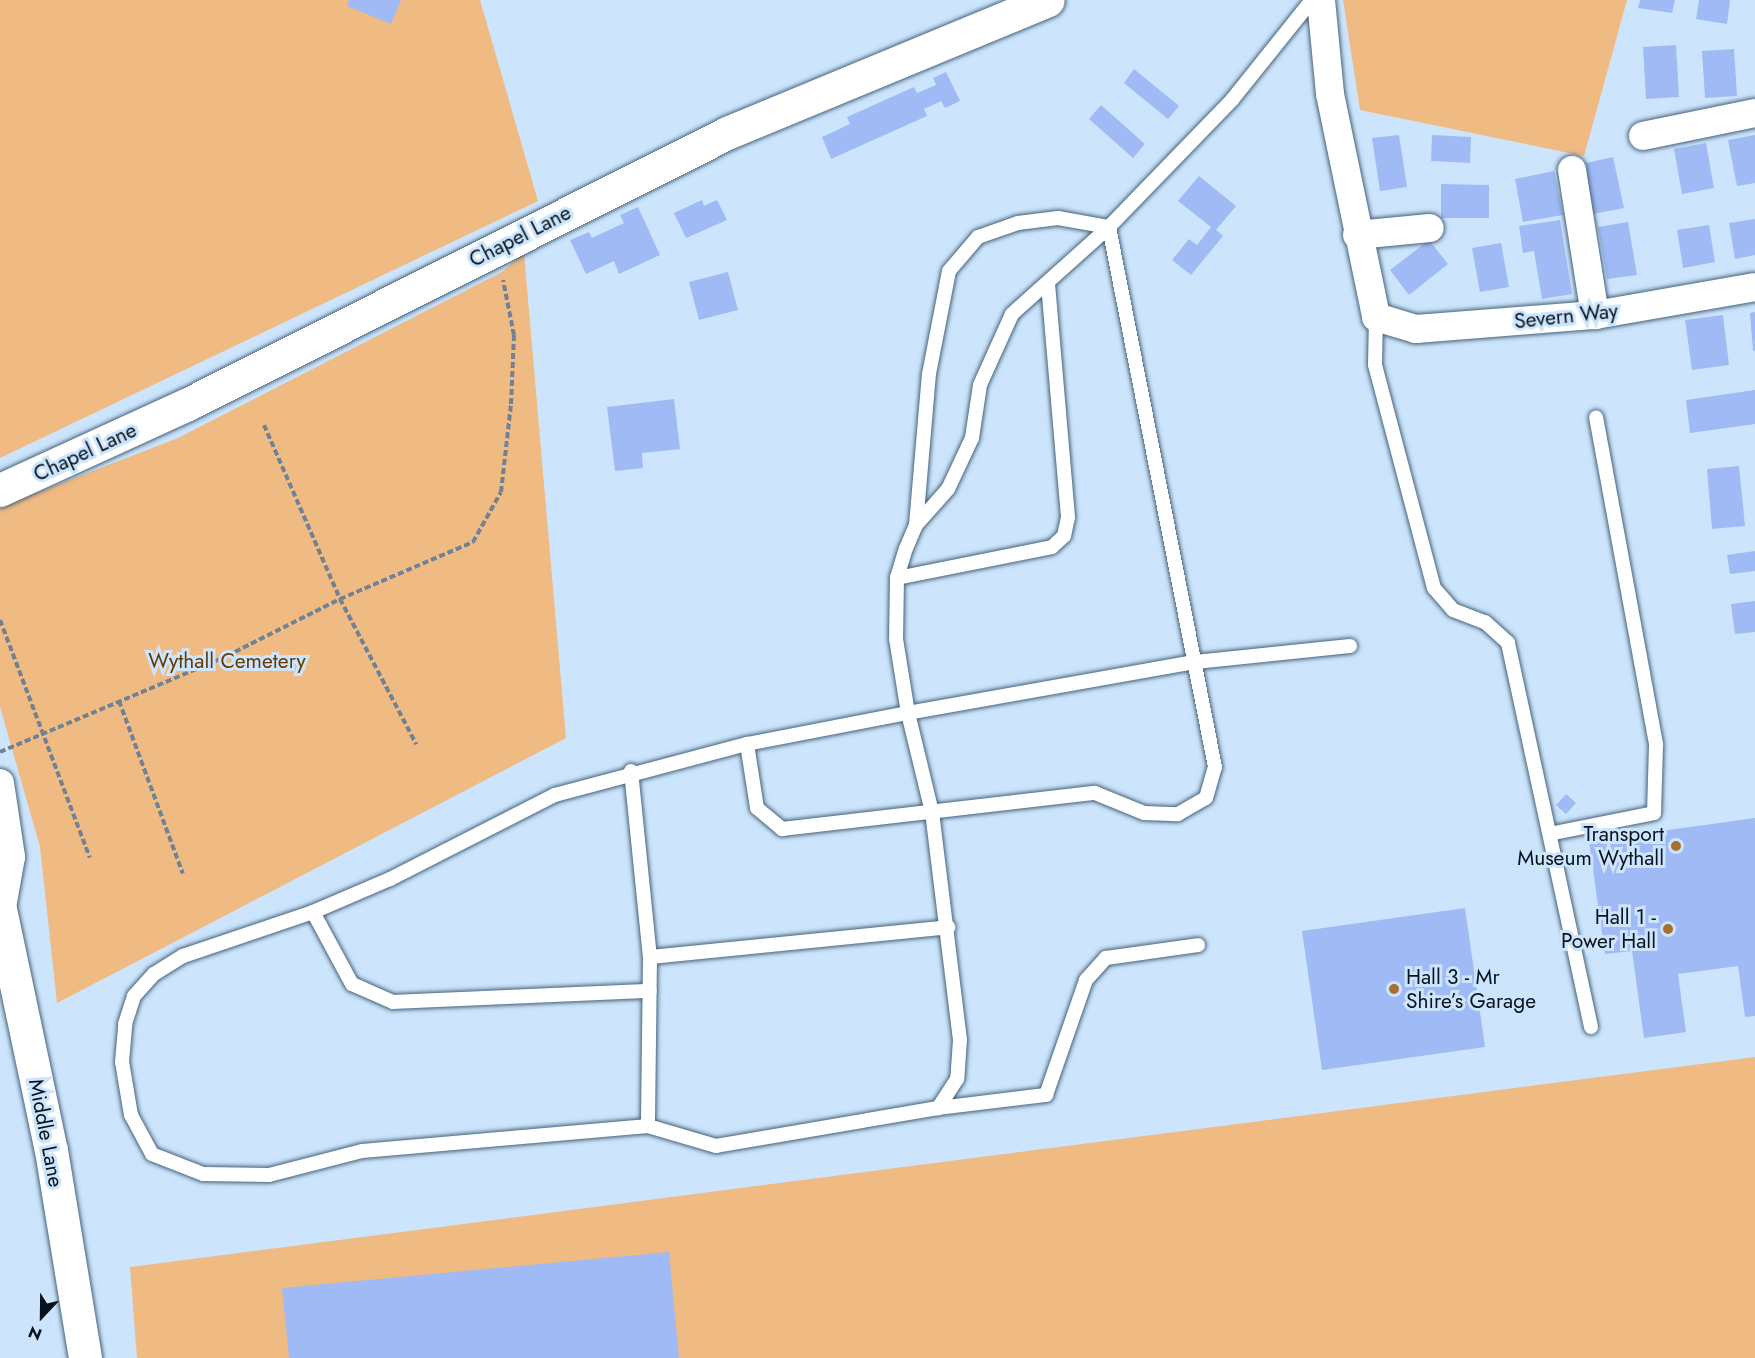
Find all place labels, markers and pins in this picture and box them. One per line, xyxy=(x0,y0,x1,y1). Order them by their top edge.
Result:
place label: Transport Museum Wythall xyxy=(1517,821,1664,871)
marker: Transport Museum Wythall xyxy=(1669,839,1683,853)
place label: Hall 1 - Power Hall xyxy=(1561,904,1656,954)
marker: Hall 1 - Power Hall xyxy=(1661,922,1675,936)
place label: Hall 3 - Mr Shire’s Garage xyxy=(1406,964,1536,1014)
marker: Hall 3 - Mr Shire’s Garage xyxy=(1387,982,1401,996)

